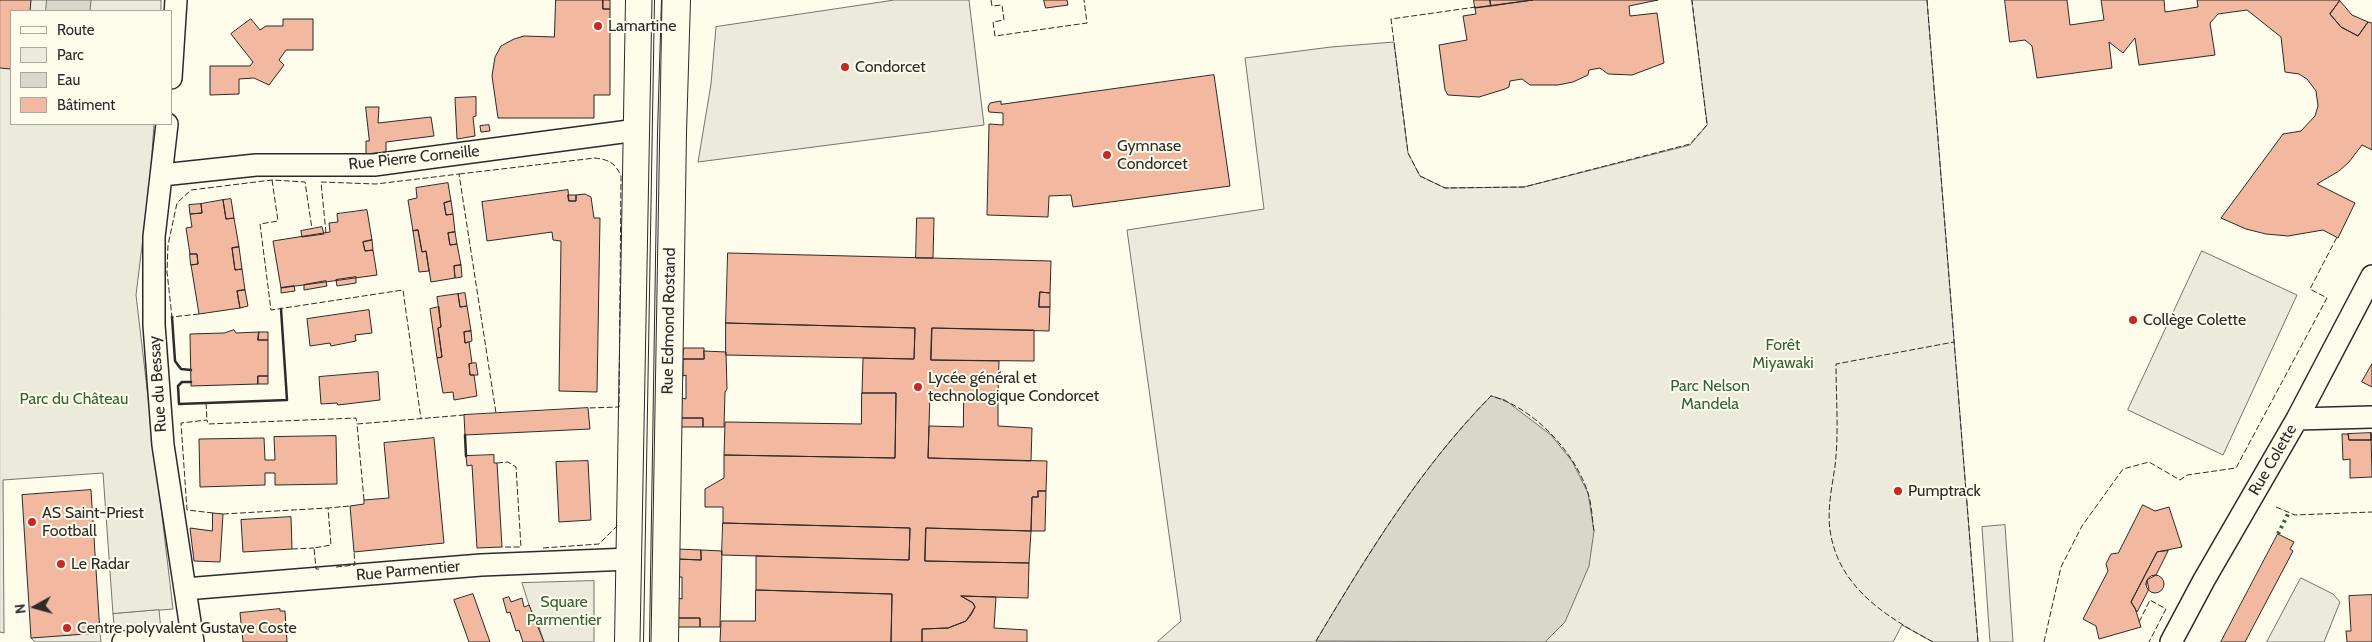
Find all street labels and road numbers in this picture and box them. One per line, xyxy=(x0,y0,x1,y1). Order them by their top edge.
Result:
street label: Rue Pierre Corneille xyxy=(348,142,480,174)
street label: Rue Edmond Rostand xyxy=(658,247,680,395)
street label: Rue du Bessay xyxy=(145,335,171,433)
street label: Rue Colette xyxy=(2245,421,2301,499)
street label: Rue Parmentier xyxy=(355,557,461,585)

